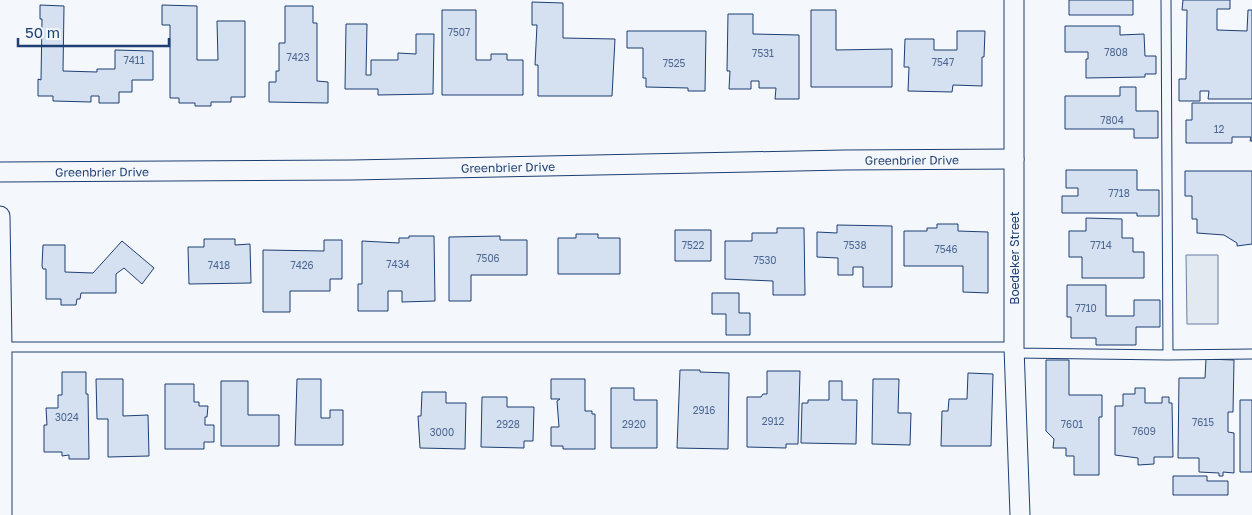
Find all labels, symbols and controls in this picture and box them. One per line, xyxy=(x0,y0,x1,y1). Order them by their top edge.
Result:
scale bar xyxy=(18,15,169,47)
text: 50 m xyxy=(25,23,60,41)
house number: 7507 xyxy=(448,26,470,38)
house number: 7808 xyxy=(1104,46,1128,58)
house number: 7531 xyxy=(752,47,774,59)
house number: 7423 xyxy=(286,51,310,63)
house number: 7411 xyxy=(123,54,145,66)
house number: 7547 xyxy=(932,56,954,68)
house number: 7525 xyxy=(663,57,686,69)
house number: 7804 xyxy=(1100,114,1124,126)
house number: 12 xyxy=(1214,123,1225,135)
street label: Greenbrier Drive xyxy=(865,152,959,167)
street label: Greenbrier Drive xyxy=(461,158,555,175)
street label: Greenbrier Drive xyxy=(55,164,149,179)
house number: 7718 xyxy=(1108,187,1130,199)
street label: Boedeker Street xyxy=(1007,211,1022,305)
house number: 7522 xyxy=(682,239,705,251)
house number: 7538 xyxy=(843,239,867,251)
house number: 7714 xyxy=(1090,239,1112,251)
house number: 7546 xyxy=(934,243,958,255)
house number: 7506 xyxy=(476,252,500,264)
house number: 7530 xyxy=(753,254,777,266)
house number: 7434 xyxy=(386,258,410,270)
house number: 7418 xyxy=(208,259,230,271)
house number: 7426 xyxy=(290,259,314,271)
house number: 7710 xyxy=(1075,302,1097,314)
house number: 2916 xyxy=(693,404,715,416)
house number: 3024 xyxy=(55,411,79,423)
house number: 2912 xyxy=(762,415,784,427)
house number: 7615 xyxy=(1192,416,1214,428)
house number: 2928 xyxy=(496,418,520,430)
house number: 2920 xyxy=(622,418,646,430)
house number: 7601 xyxy=(1061,418,1083,430)
house number: 7609 xyxy=(1132,425,1156,437)
house number: 3000 xyxy=(430,426,454,438)

